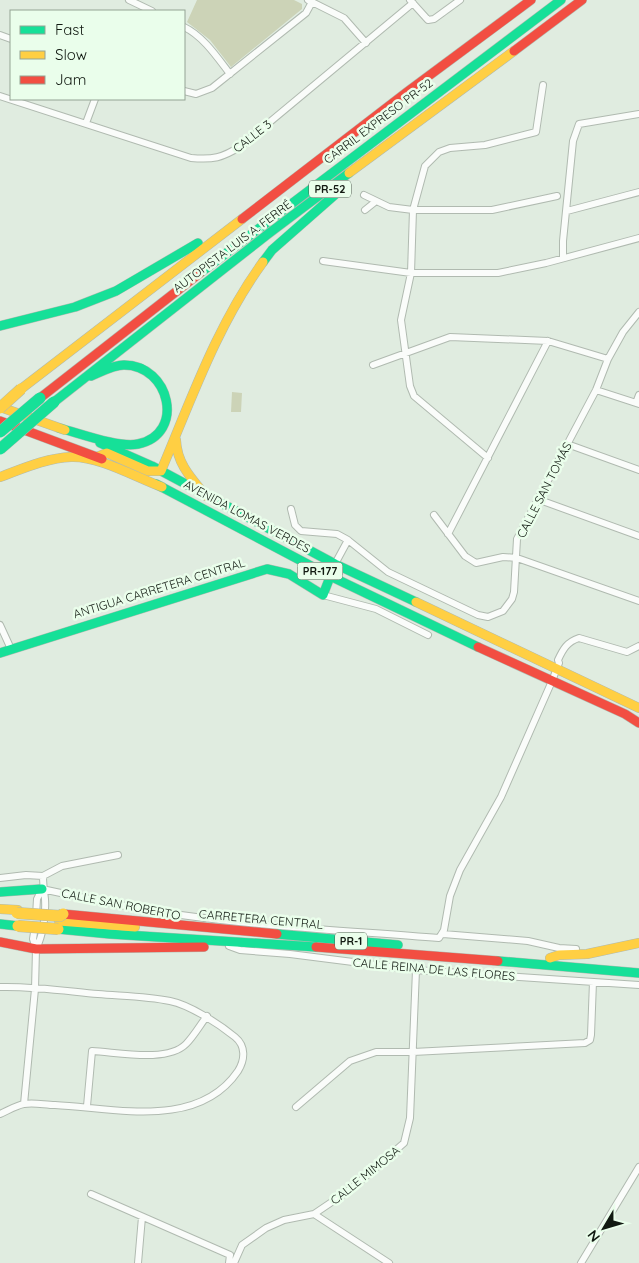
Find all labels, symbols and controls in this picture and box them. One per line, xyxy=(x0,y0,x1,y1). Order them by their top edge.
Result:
legend xyxy=(10,10,185,100)
text: Fast xyxy=(55,20,84,39)
text: Slow xyxy=(55,45,87,64)
text: Jam xyxy=(55,70,86,89)
street label: CARRIL EXPRESO PR-52 xyxy=(320,75,436,167)
street label: CALLE 3 xyxy=(230,116,274,156)
road number: PR-52 xyxy=(309,180,351,198)
street label: AUTOPISTA LUIS A. FERRÉ xyxy=(170,196,294,295)
street label: CALLE SAN TOMÁS xyxy=(513,439,575,540)
street label: AVENIDA LOMAS VERDES xyxy=(181,476,313,556)
street label: ANTIGUA CARRETERA CENTRAL xyxy=(71,554,247,621)
road number: PR-177 xyxy=(298,562,342,580)
street label: CALLE SAN ROBERTO xyxy=(60,885,182,923)
street label: CARRETERA CENTRAL xyxy=(198,906,324,932)
road number: PR-1 xyxy=(335,932,367,949)
street label: CALLE REINA DE LAS FLORES xyxy=(352,954,516,984)
street label: CALLE MIMOSA xyxy=(327,1142,403,1208)
north arrow xyxy=(579,1203,629,1253)
text: N xyxy=(583,1226,604,1246)

